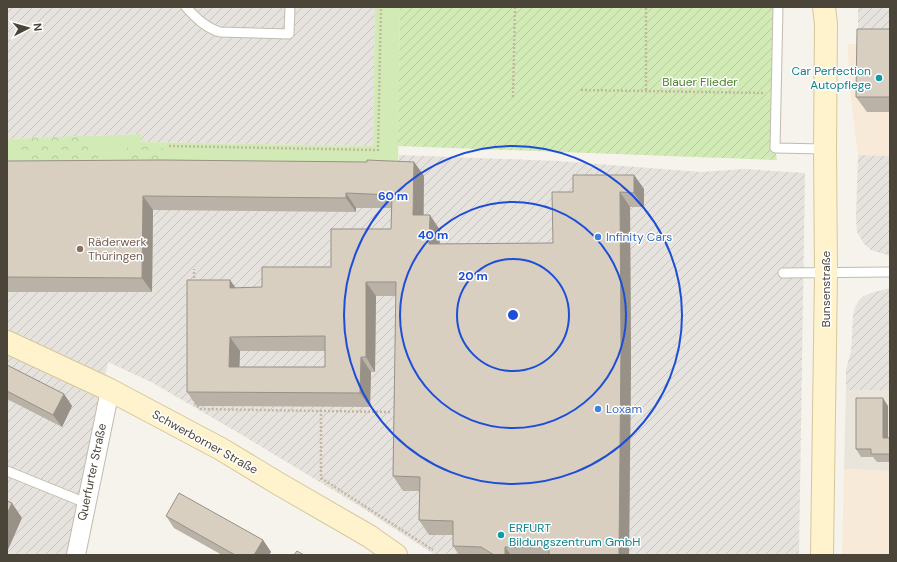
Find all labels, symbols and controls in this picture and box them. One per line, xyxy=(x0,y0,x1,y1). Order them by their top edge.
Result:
north arrow xyxy=(8,8,48,48)
text: N xyxy=(31,22,45,32)
place label: Car Perfection Autopflege xyxy=(791,63,871,93)
marker: Car Perfection Autopflege xyxy=(874,73,884,83)
park label: Blauer Flieder xyxy=(662,74,738,90)
text: 60 m xyxy=(378,188,408,204)
text: 40 m xyxy=(418,227,448,243)
place label: Infinity Cars xyxy=(606,229,672,245)
marker: Infinity Cars xyxy=(593,232,603,242)
place label: Räderwerk Thüringen xyxy=(88,234,147,264)
marker: Räderwerk Thüringen xyxy=(75,244,85,254)
street label: Bunsenstraße xyxy=(818,250,834,327)
text: 20 m xyxy=(458,268,488,284)
centre of rings xyxy=(506,308,520,322)
place label: Loxam xyxy=(606,401,642,417)
marker: Loxam xyxy=(593,404,603,414)
street label: Schwerborner Straße xyxy=(149,406,261,478)
street label: Querfurter Straße xyxy=(74,422,110,522)
place label: ERFURT Bildungszentrum GmbH xyxy=(509,520,640,550)
marker: ERFURT Bildungszentrum GmbH xyxy=(496,530,506,540)

